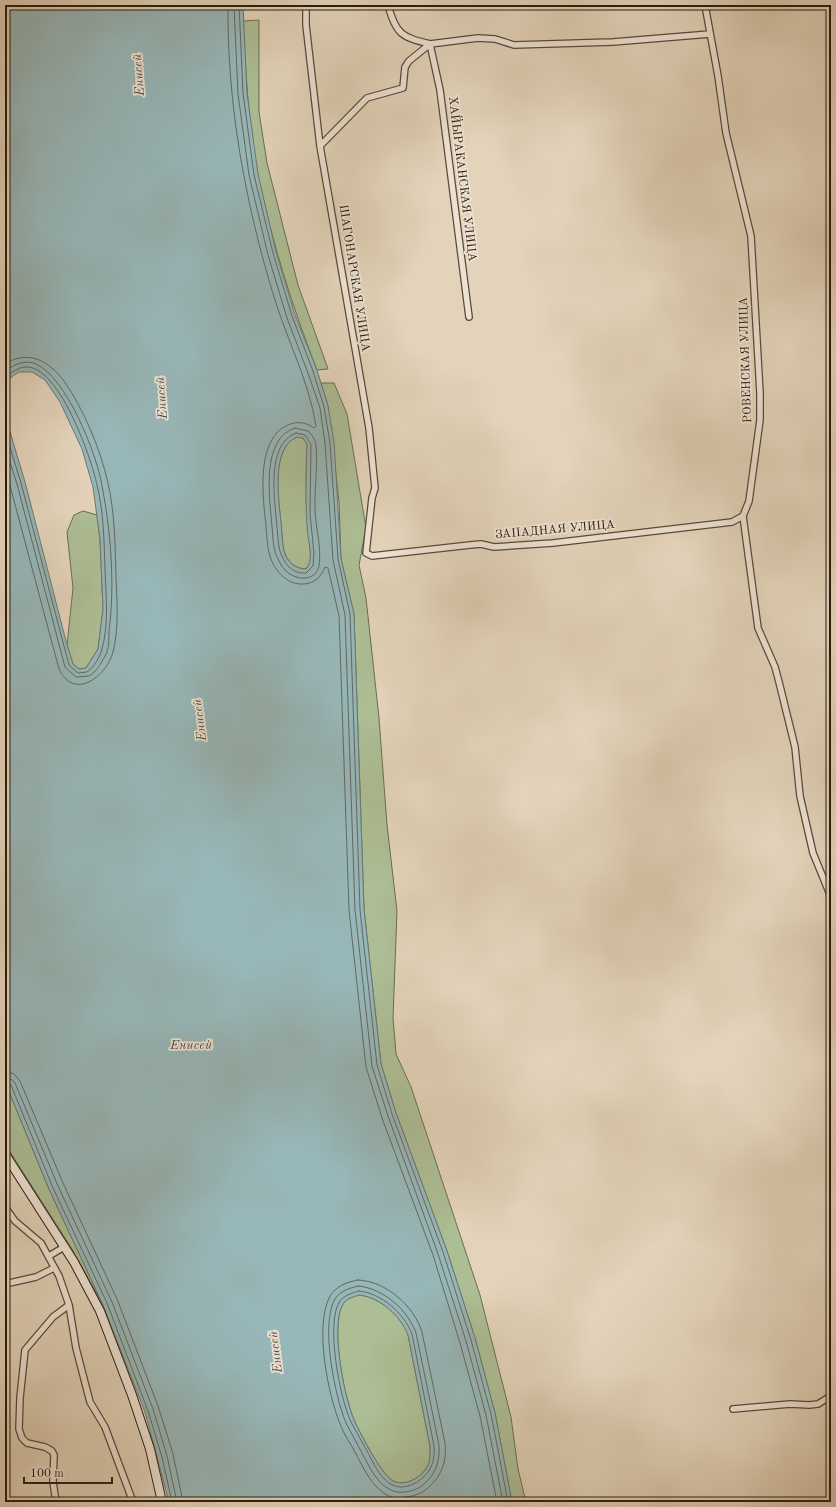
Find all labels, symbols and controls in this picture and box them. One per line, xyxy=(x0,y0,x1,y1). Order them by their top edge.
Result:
water label: Енисей xyxy=(131,53,147,98)
street label: ХАЙЫРАКАНСКАЯ УЛИЦА xyxy=(446,95,481,262)
street label: ШАГОНАРСКАЯ УЛИЦА xyxy=(336,204,372,352)
street label: РОВЕНСКАЯ УЛИЦА xyxy=(738,297,754,423)
water label: Енисей xyxy=(154,376,170,421)
street label: ЗАПАДНАЯ УЛИЦА xyxy=(495,519,615,541)
water label: Енисей xyxy=(191,698,209,743)
water label: Енисей xyxy=(169,1039,213,1052)
water label: Енисей xyxy=(267,1330,285,1375)
scale bar xyxy=(24,1459,112,1485)
text: 100 m xyxy=(30,1468,64,1480)

